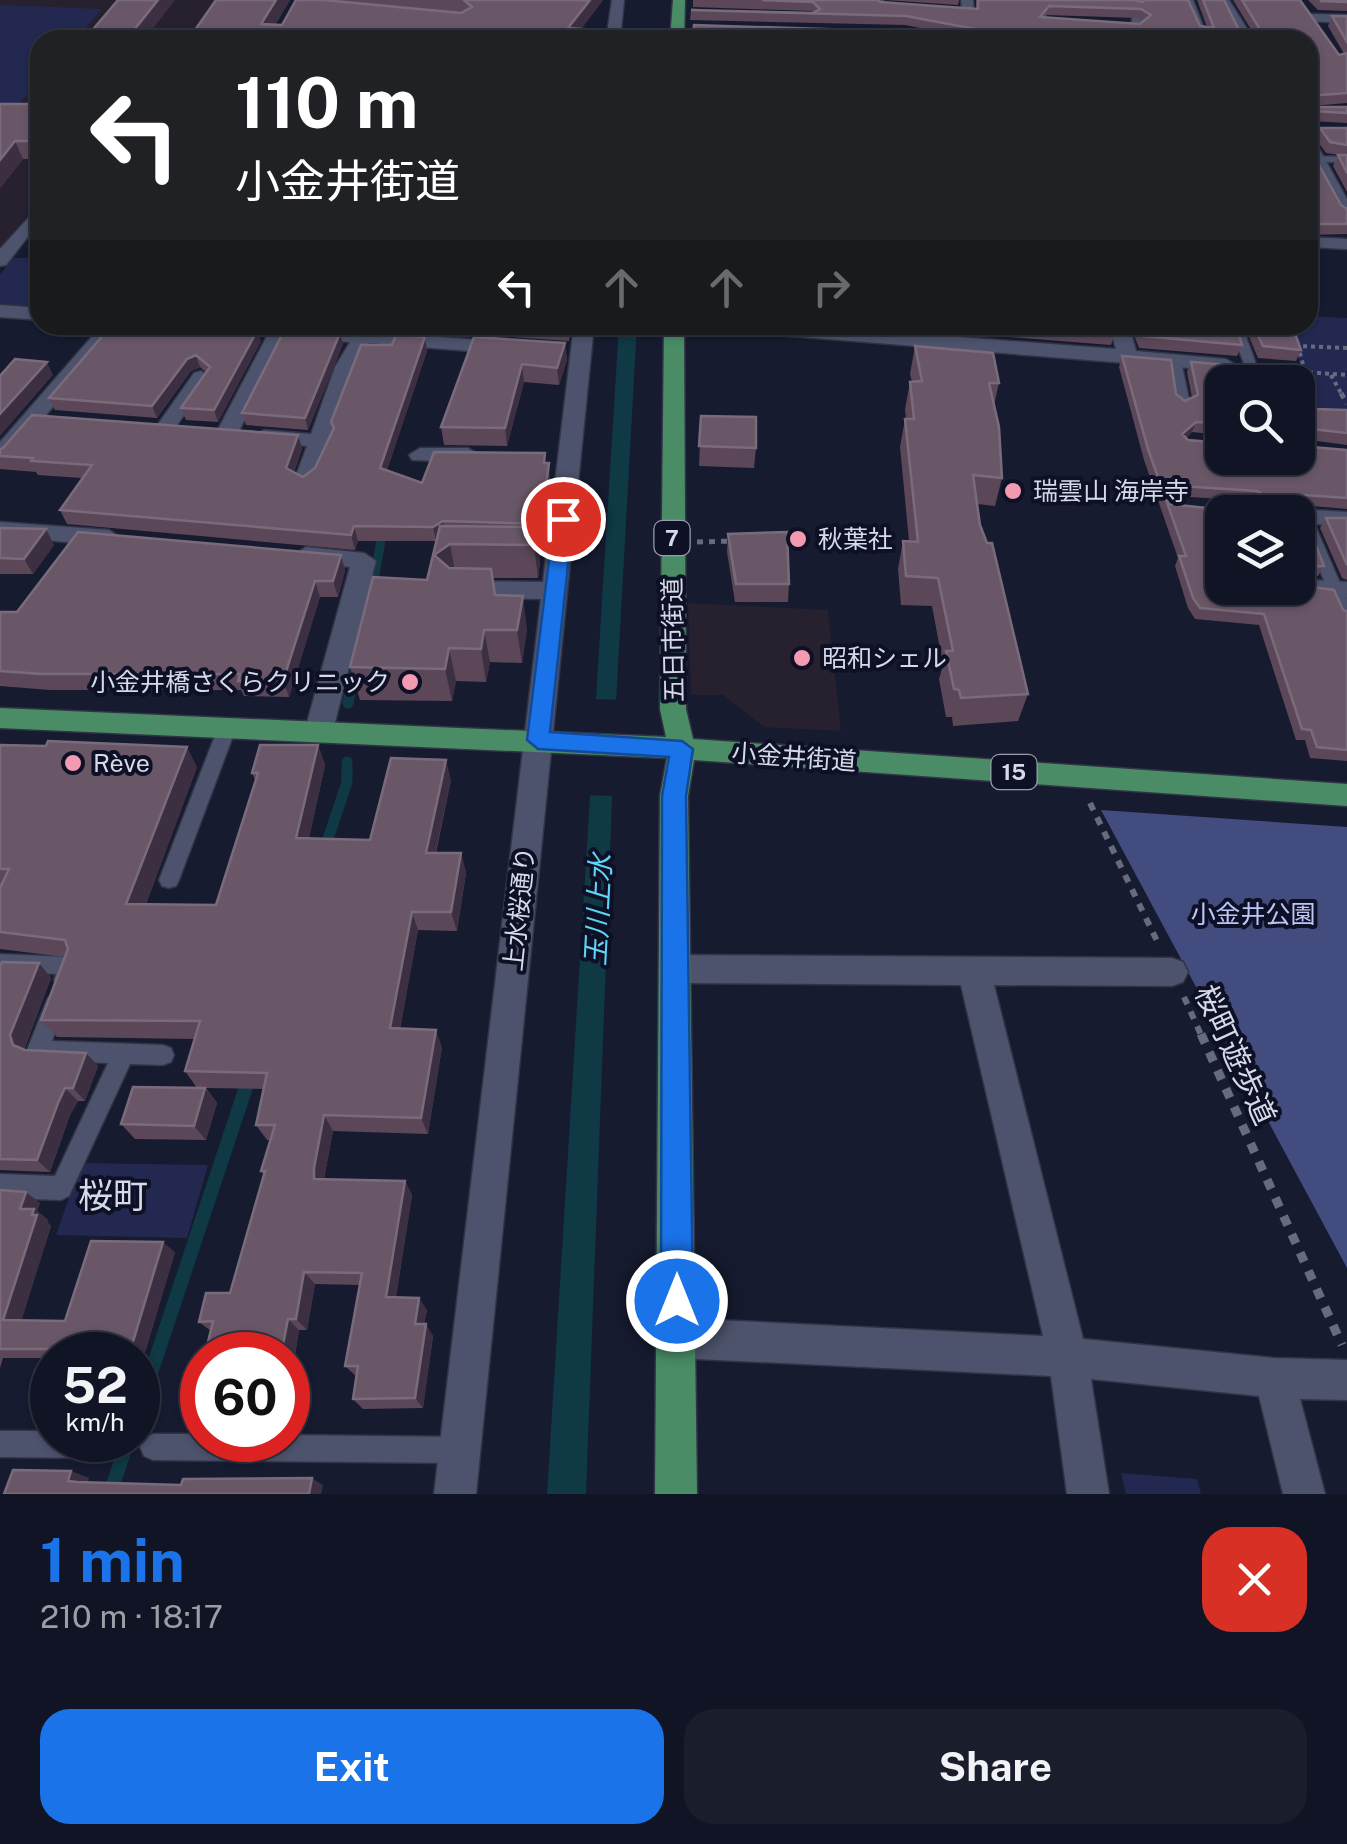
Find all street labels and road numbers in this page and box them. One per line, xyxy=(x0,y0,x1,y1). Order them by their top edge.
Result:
road number: 7 xyxy=(654,521,690,555)
street label: 五日市街道 xyxy=(657,577,689,703)
street label: 小金井街道 xyxy=(731,738,857,776)
road number: 15 xyxy=(992,755,1036,789)
street label: 上水桜通り xyxy=(498,845,540,973)
street label: 桜町遊歩道 xyxy=(1188,979,1284,1130)

